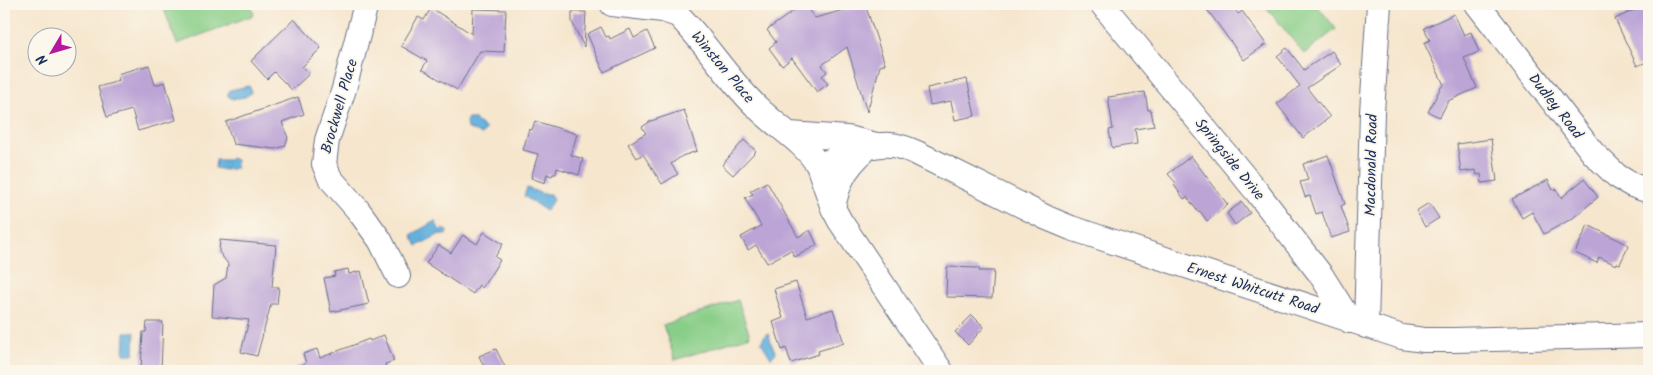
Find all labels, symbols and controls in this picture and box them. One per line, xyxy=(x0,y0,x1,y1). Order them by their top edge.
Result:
street label: Winston Place xyxy=(685,26,760,109)
north arrow xyxy=(28,28,78,78)
text: N xyxy=(31,49,54,70)
street label: Brockwell Place xyxy=(315,56,365,156)
street label: Dudley Road xyxy=(1522,69,1589,145)
street label: Springside Drive xyxy=(1188,113,1270,206)
street label: Macdonald Road xyxy=(1359,113,1385,216)
street label: Ernest Whitcutt Road xyxy=(1184,256,1322,322)

